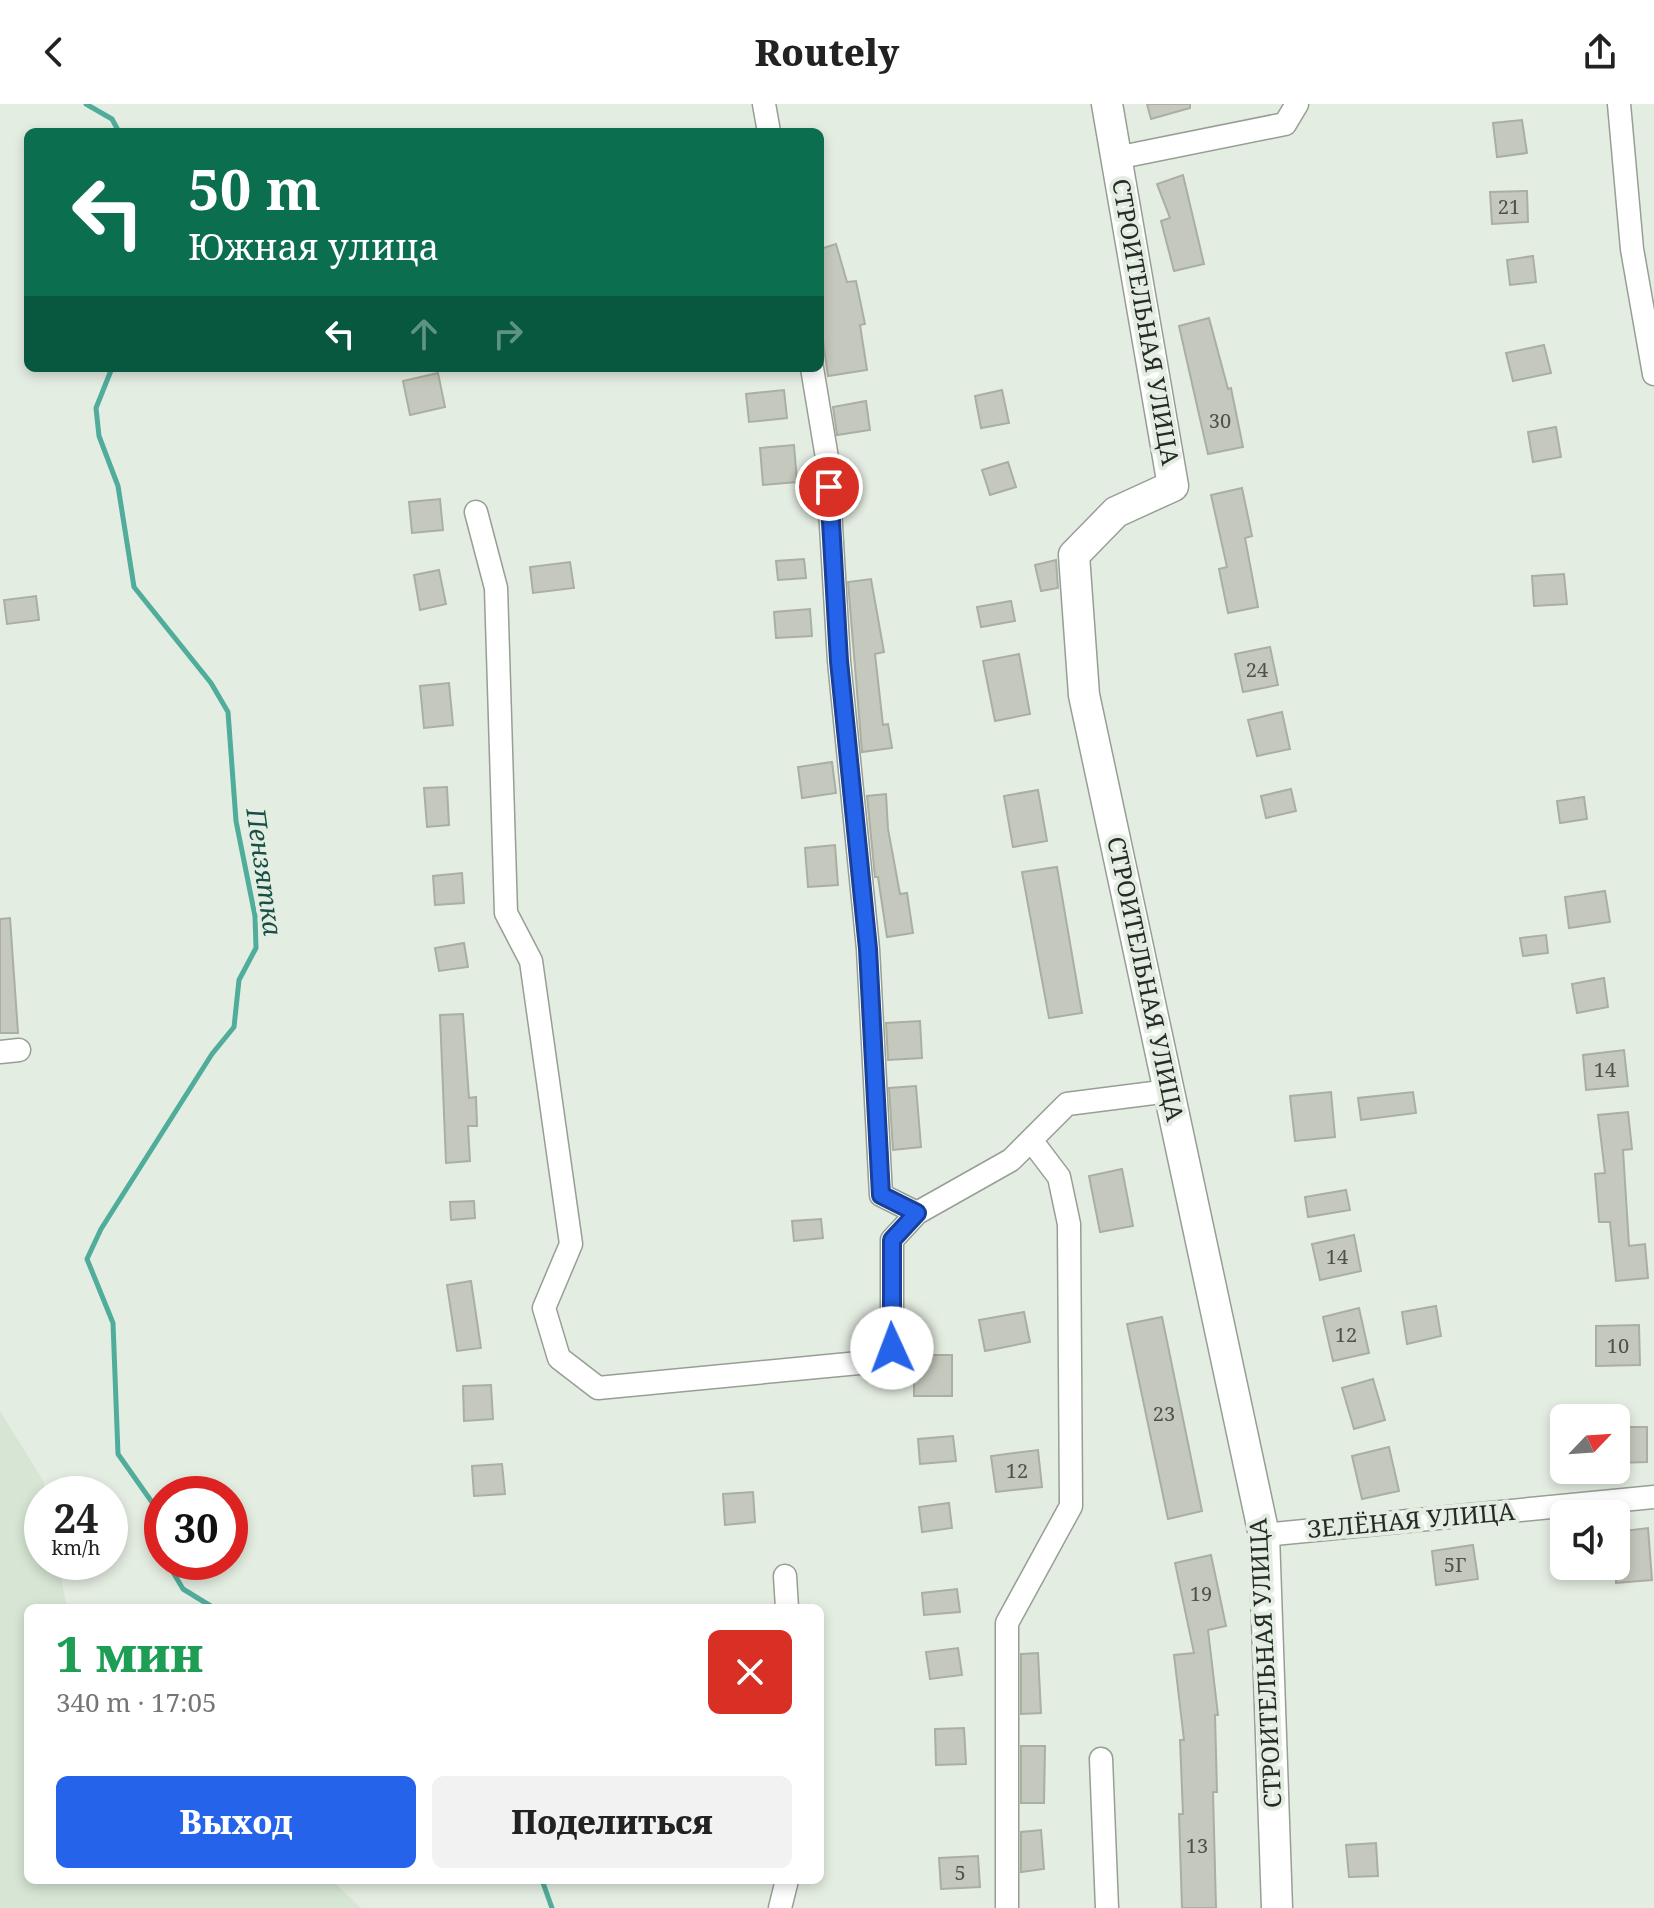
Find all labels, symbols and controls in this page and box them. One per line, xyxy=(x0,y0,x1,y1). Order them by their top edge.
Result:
text: Routely xyxy=(755,28,899,77)
icon: back xyxy=(32,30,76,74)
icon: share xyxy=(1578,30,1622,74)
text: 50 m xyxy=(188,150,321,226)
icon: left xyxy=(56,160,160,264)
street label: СТРОИТЕЛЬНАЯ УЛИЦА xyxy=(1105,176,1188,468)
house number: 21 xyxy=(1498,193,1520,220)
text: Южная улица xyxy=(188,222,439,271)
icon: left xyxy=(318,312,362,356)
icon: ahead xyxy=(402,312,446,356)
icon: right xyxy=(486,312,530,356)
house number: 30 xyxy=(1209,407,1231,434)
pin xyxy=(795,453,863,521)
icon: arrive xyxy=(807,465,851,509)
house number: 24 xyxy=(1246,656,1268,683)
water label: Пензятка xyxy=(238,805,292,938)
street label: СТРОИТЕЛЬНАЯ УЛИЦА xyxy=(1100,833,1193,1124)
house number: 14 xyxy=(1594,1056,1616,1083)
house number: 14 xyxy=(1326,1243,1348,1270)
position arrow xyxy=(850,1306,934,1390)
house number: 12 xyxy=(1335,1321,1357,1348)
house number: 10 xyxy=(1607,1332,1629,1359)
house number: 23 xyxy=(1153,1400,1175,1427)
north arrow xyxy=(1550,1404,1630,1484)
map controls xyxy=(1550,1404,1630,1580)
house number: 12 xyxy=(1006,1457,1028,1484)
speed limit sign: 30 xyxy=(144,1476,248,1580)
text: 24 xyxy=(53,1490,99,1545)
street label: ЗЕЛЁНАЯ УЛИЦА xyxy=(1306,1494,1516,1545)
button: sound xyxy=(1550,1500,1630,1580)
street label: СТРОИТЕЛЬНАЯ УЛИЦА xyxy=(1240,1517,1289,1809)
text: km/h xyxy=(51,1534,101,1561)
house number: 5Г xyxy=(1444,1551,1466,1578)
house number: 19 xyxy=(1190,1580,1212,1607)
text: 1 мин xyxy=(56,1621,203,1686)
button: close xyxy=(708,1630,792,1714)
text: 340 m · 17:05 xyxy=(56,1684,217,1720)
button: Выход xyxy=(56,1776,416,1868)
button: Поделиться xyxy=(432,1776,792,1868)
house number: 13 xyxy=(1186,1832,1208,1859)
house number: 5 xyxy=(954,1859,966,1886)

